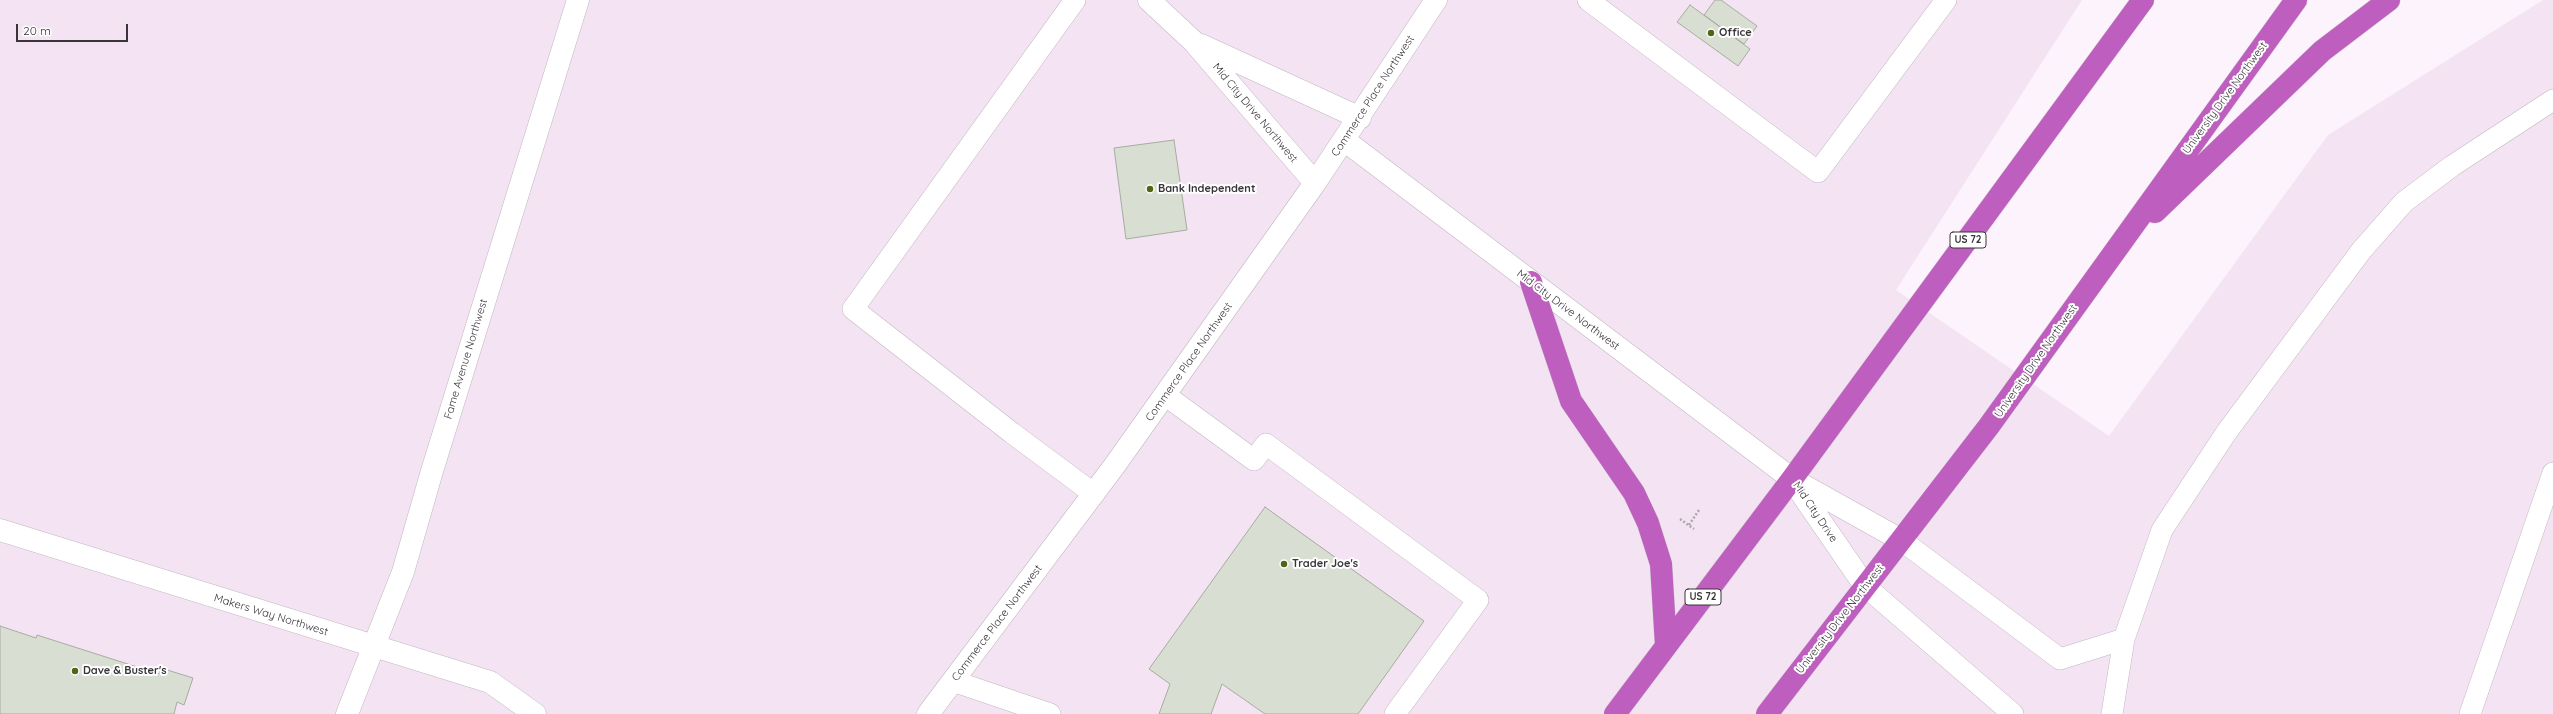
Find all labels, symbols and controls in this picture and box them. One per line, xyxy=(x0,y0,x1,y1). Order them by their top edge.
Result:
scale bar xyxy=(18,16,130,42)
text: 20 m xyxy=(23,23,51,38)
place label: Office xyxy=(1719,26,1752,40)
marker: Office xyxy=(1706,28,1716,38)
street label: Commerce Place Northwest xyxy=(1329,33,1417,159)
street label: University Drive Northwest xyxy=(2180,40,2270,156)
street label: Mid City Drive Northwest xyxy=(1210,61,1300,165)
place label: Bank Independent xyxy=(1158,182,1255,196)
marker: Bank Independent xyxy=(1145,184,1155,194)
road number: US 72 xyxy=(1950,232,1986,248)
street label: Mid City Drive Northwest xyxy=(1514,267,1622,353)
street label: Fame Avenue Northwest xyxy=(441,297,491,421)
street label: Commerce Place Northwest xyxy=(1143,300,1235,424)
street label: University Drive Northwest xyxy=(1992,302,2080,420)
street label: Mid City Drive xyxy=(1790,479,1840,545)
place label: Trader Joe's xyxy=(1292,557,1358,571)
marker: Trader Joe's xyxy=(1279,559,1289,569)
street label: Commerce Place Northwest xyxy=(949,562,1045,684)
street label: University Drive Northwest xyxy=(1793,562,1887,676)
road number: US 72 xyxy=(1685,589,1721,605)
street label: Makers Way Northwest xyxy=(212,591,330,639)
place label: Dave & Buster's xyxy=(83,664,167,678)
marker: Dave & Buster's xyxy=(70,666,80,676)

